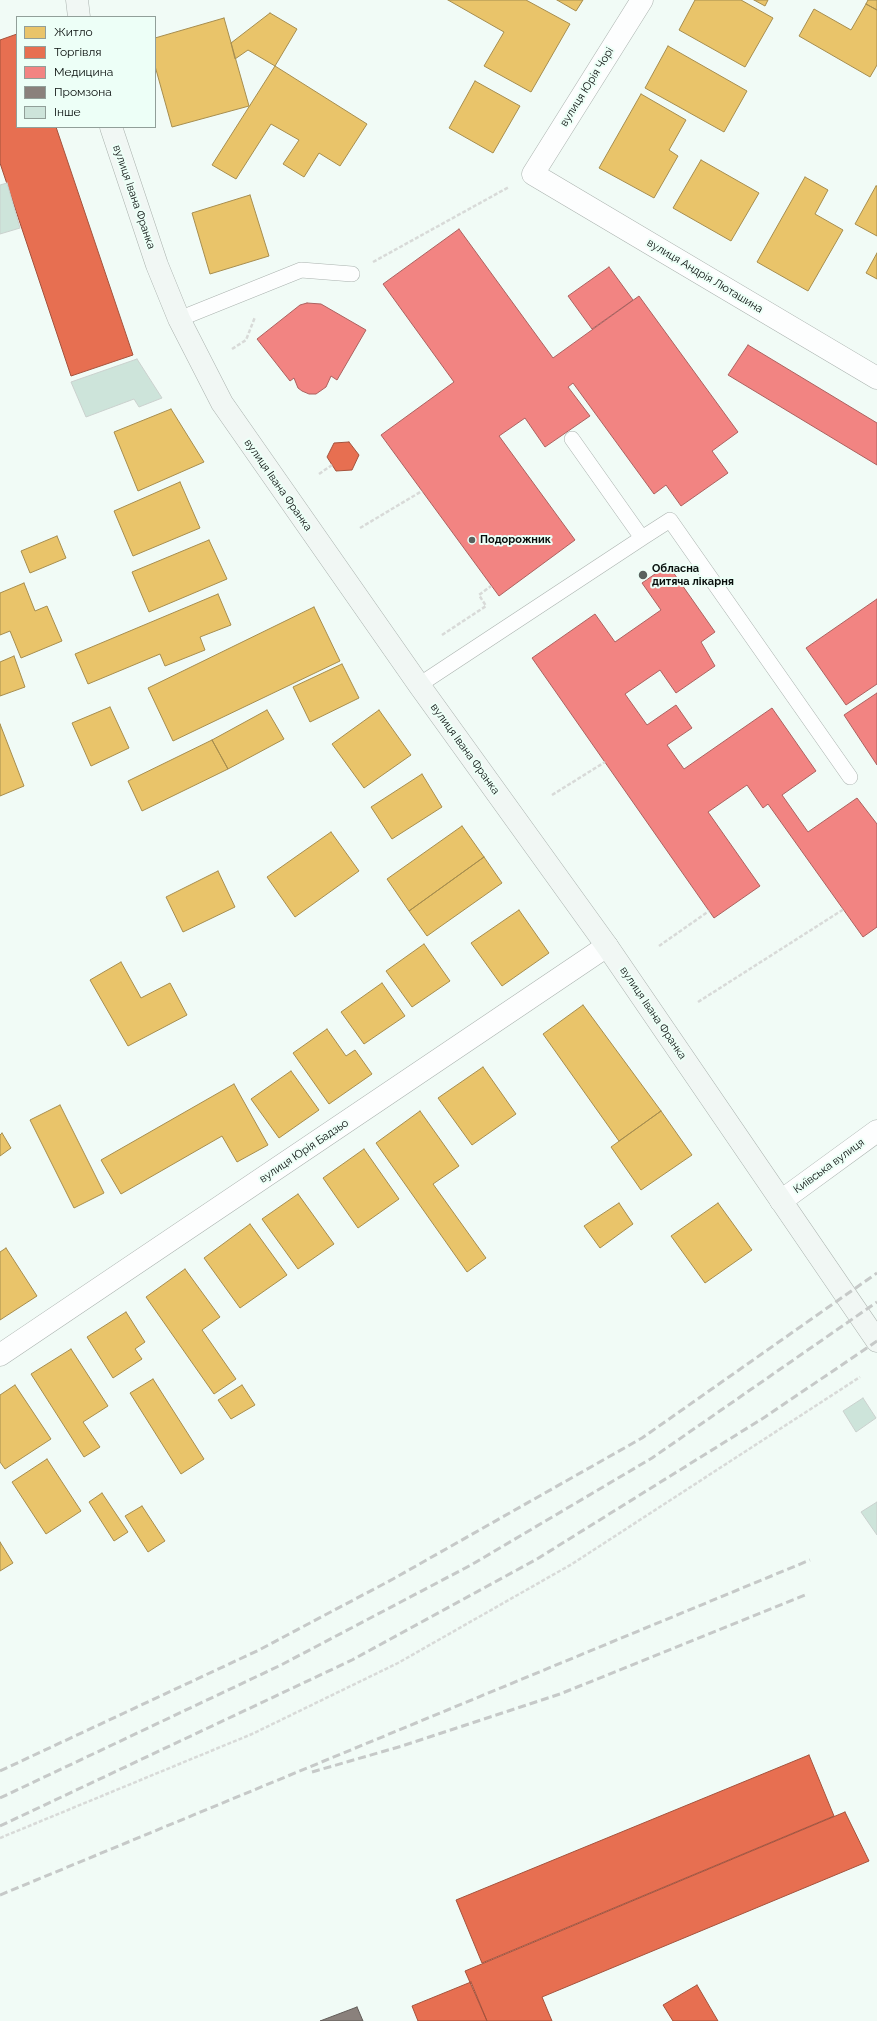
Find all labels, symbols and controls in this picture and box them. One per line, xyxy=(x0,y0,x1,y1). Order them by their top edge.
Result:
legend xyxy=(16,16,156,128)
text: Житло xyxy=(54,25,93,39)
text: Торгівля xyxy=(54,45,101,59)
street label: вулиця Юрія Чорі xyxy=(557,45,617,129)
text: Медицина xyxy=(54,65,113,79)
text: Промзона xyxy=(54,85,112,99)
text: Інше xyxy=(54,105,81,119)
street label: вулиця Івана Франка xyxy=(110,143,158,251)
street label: вулиця Андрія Люташина xyxy=(645,236,765,316)
street label: вулиця Івана Франка xyxy=(241,437,315,533)
place label: Подорожник xyxy=(480,533,551,547)
marker: Подорожник xyxy=(467,535,477,545)
place label: Обласна дитяча лікарня xyxy=(652,562,734,588)
marker: Обласна дитяча лікарня xyxy=(637,569,649,581)
street label: вулиця Івана Франка xyxy=(428,701,502,797)
street label: вулиця Івана Франка xyxy=(617,964,689,1062)
street label: вулиця Юрія Бадзьо xyxy=(257,1116,351,1186)
street label: Київська вулиця xyxy=(791,1136,867,1196)

